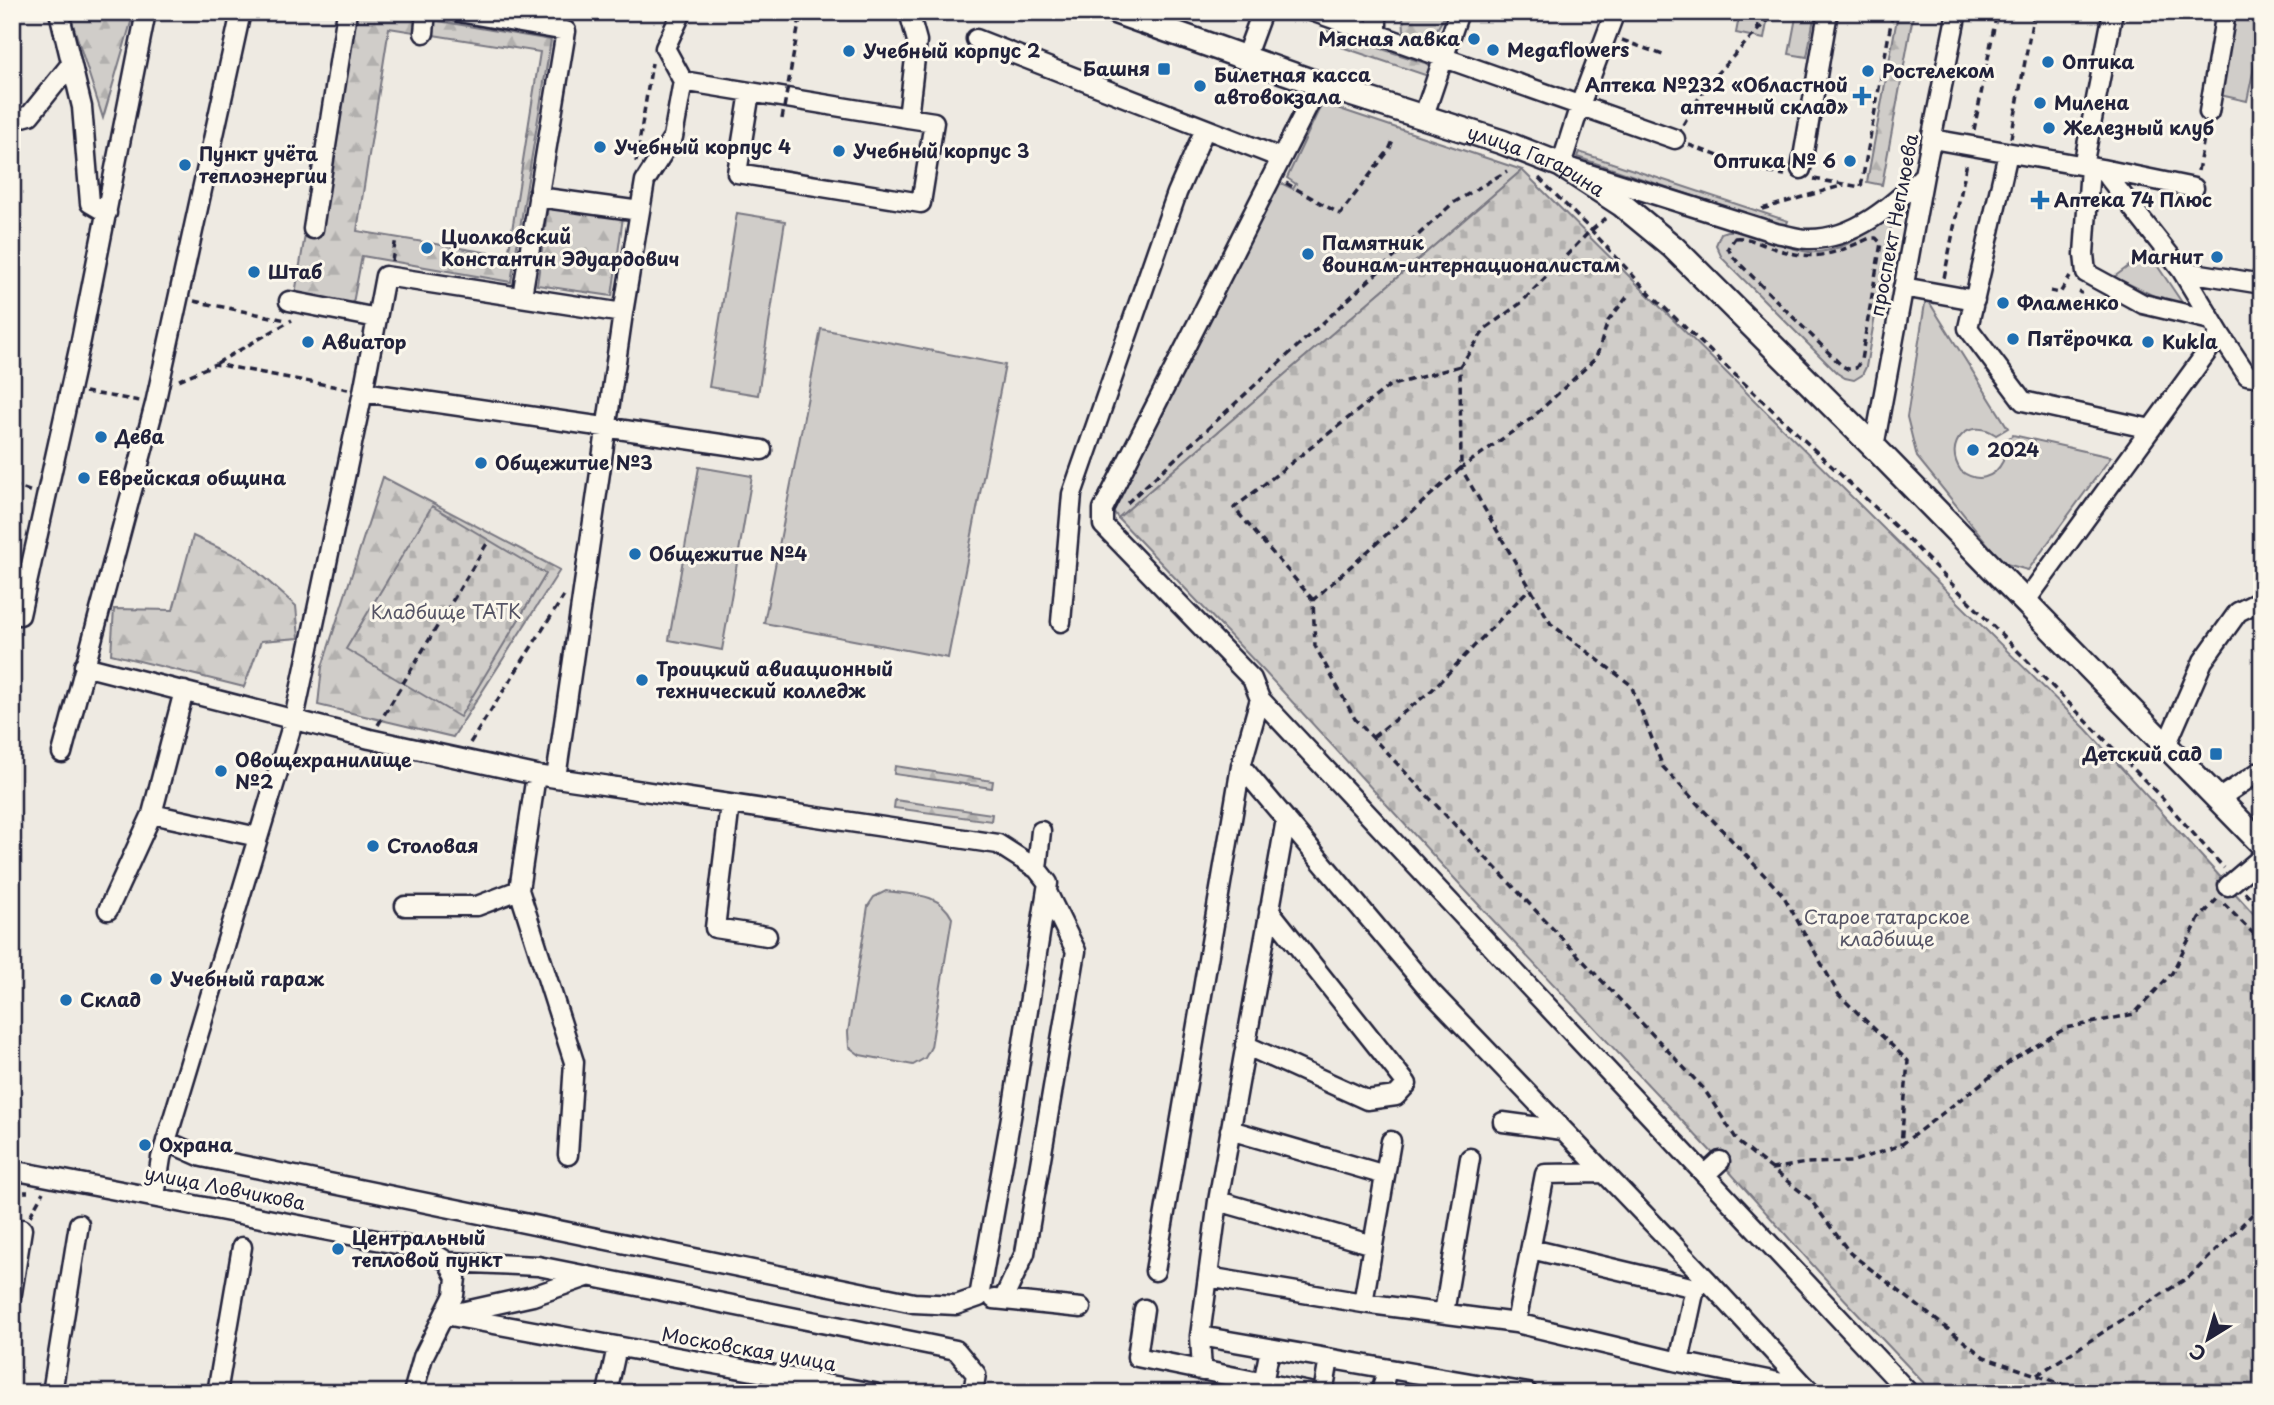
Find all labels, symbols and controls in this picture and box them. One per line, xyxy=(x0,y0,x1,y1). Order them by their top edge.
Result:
place label: Мясная лавка xyxy=(1318,24,1460,52)
marker: Мясная лавка xyxy=(1466,31,1482,47)
place label: Megaflowers xyxy=(1507,35,1629,63)
place label: Учебный корпус 2 xyxy=(863,36,1040,64)
marker: Megaflowers xyxy=(1485,42,1501,58)
marker: Учебный корпус 2 xyxy=(841,43,857,59)
place label: Оптика xyxy=(2062,47,2135,75)
place label: Башня xyxy=(1083,54,1150,82)
marker: Оптика xyxy=(2040,54,2056,70)
place label: Ростелеком xyxy=(1882,56,1995,84)
place label: Билетная касса автовокзала xyxy=(1214,60,1371,110)
marker: Башня xyxy=(1156,61,1172,77)
marker: Ростелеком xyxy=(1860,63,1876,79)
place label: Аптека №232 «Областной аптечный склад» xyxy=(1585,70,1848,120)
marker: Билетная касса автовокзала xyxy=(1192,78,1208,94)
marker: Аптека №232 «Областной аптечный склад» xyxy=(1854,88,1870,104)
place label: Милена xyxy=(2054,88,2130,116)
marker: Милена xyxy=(2032,95,2048,111)
place label: Железный клуб xyxy=(2063,113,2214,141)
street label: улица Гагарина xyxy=(1464,117,1611,203)
marker: Железный клуб xyxy=(2041,120,2057,136)
street label: проспект Неплюева xyxy=(1862,131,1925,319)
place label: Учебный корпус 4 xyxy=(614,132,791,160)
place label: Учебный корпус 3 xyxy=(853,136,1029,164)
place label: Пункт учёта теплоэнергии xyxy=(199,139,327,189)
marker: Учебный корпус 4 xyxy=(592,139,608,155)
marker: Учебный корпус 3 xyxy=(831,143,847,159)
place label: Оптика № 6 xyxy=(1713,146,1836,174)
marker: Оптика № 6 xyxy=(1842,153,1858,169)
marker: Пункт учёта теплоэнергии xyxy=(177,157,193,173)
place label: Аптека 74 Плюс xyxy=(2054,185,2212,213)
marker: Аптека 74 Плюс xyxy=(2032,192,2048,208)
place label: Циолковский Константин Эдуардович xyxy=(441,222,680,272)
place label: Памятник воинам-интернационалистам xyxy=(1322,228,1620,278)
marker: Циолковский Константин Эдуардович xyxy=(419,240,435,256)
place label: Магнит xyxy=(2131,242,2204,270)
marker: Памятник воинам-интернационалистам xyxy=(1300,246,1316,262)
marker: Магнит xyxy=(2209,249,2225,265)
place label: Штаб xyxy=(268,257,323,285)
marker: Штаб xyxy=(246,264,262,280)
place label: Фламенко xyxy=(2017,288,2119,316)
marker: Фламенко xyxy=(1995,295,2011,311)
place label: Пятёрочка xyxy=(2027,324,2133,352)
place label: Авиатор xyxy=(322,327,407,355)
place label: Kukla xyxy=(2162,327,2218,355)
marker: Пятёрочка xyxy=(2005,331,2021,347)
marker: Авиатор xyxy=(300,334,316,350)
marker: Kukla xyxy=(2140,334,2156,350)
place label: Дева xyxy=(114,422,164,450)
marker: Дева xyxy=(93,429,109,445)
place label: 2024 xyxy=(1987,435,2039,463)
marker: 2024 xyxy=(1965,442,1981,458)
place label: Общежитие №3 xyxy=(495,448,653,476)
marker: Общежитие №3 xyxy=(473,455,489,471)
place label: Еврейская община xyxy=(98,463,286,491)
marker: Еврейская община xyxy=(76,470,92,486)
place label: Общежитие №4 xyxy=(649,539,807,567)
marker: Общежитие №4 xyxy=(627,546,643,562)
park label: Кладбище ТАТК xyxy=(371,597,521,625)
place label: Троицкий авиационный технический колледж xyxy=(656,654,893,704)
marker: Троицкий авиационный технический колледж xyxy=(634,672,650,688)
place label: Детский сад xyxy=(2082,739,2202,767)
place label: Овощехранилище №2 xyxy=(235,745,412,795)
marker: Детский сад xyxy=(2208,746,2224,762)
marker: Овощехранилище №2 xyxy=(213,763,229,779)
place label: Столовая xyxy=(387,831,479,859)
marker: Столовая xyxy=(365,838,381,854)
park label: Старое татарское кладбище xyxy=(1804,902,1970,952)
place label: Учебный гараж xyxy=(170,964,324,992)
marker: Учебный гараж xyxy=(148,971,164,987)
place label: Склад xyxy=(80,985,141,1013)
marker: Склад xyxy=(58,992,74,1008)
place label: Охрана xyxy=(159,1130,233,1158)
marker: Охрана xyxy=(137,1137,153,1153)
street label: улица Ловчикова xyxy=(142,1158,308,1216)
place label: Центральный тепловой пункт xyxy=(352,1223,503,1273)
marker: Центральный тепловой пункт xyxy=(330,1241,346,1257)
north arrow xyxy=(2172,1304,2242,1374)
street label: Московская улица xyxy=(660,1319,839,1377)
text: С xyxy=(2183,1338,2211,1369)

